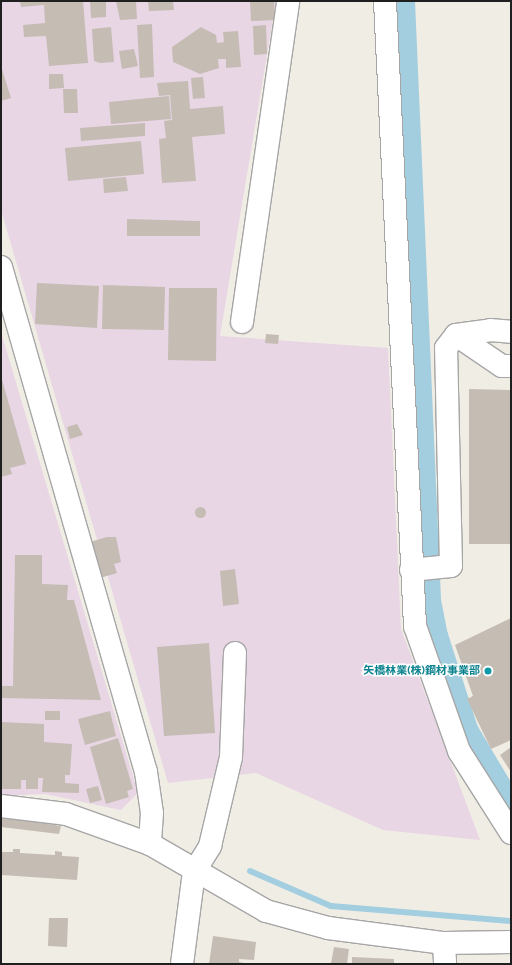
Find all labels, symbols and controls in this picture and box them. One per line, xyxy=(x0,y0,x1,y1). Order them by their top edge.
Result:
place label: 矢橋林業(株)鋼材事業部 xyxy=(363,664,480,678)
marker: 矢橋林業(株)鋼材事業部 xyxy=(483,666,493,676)

